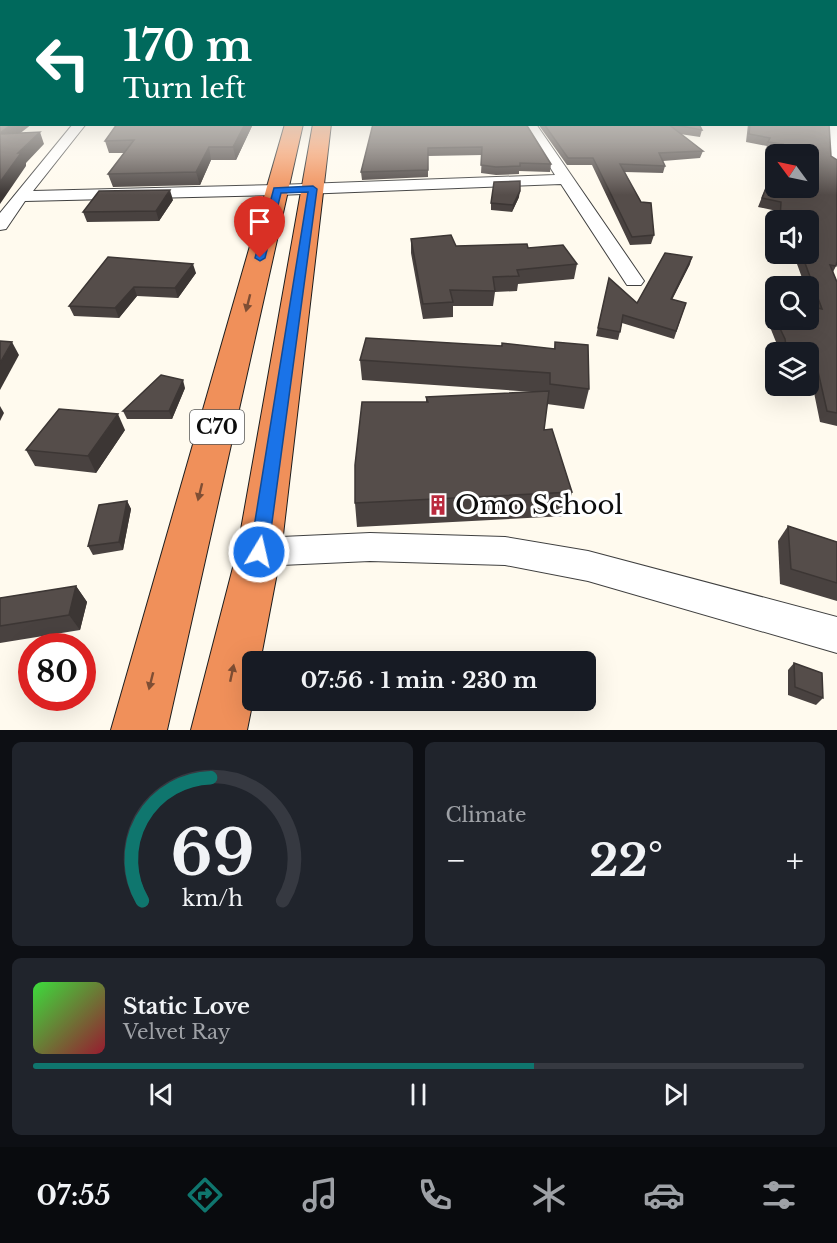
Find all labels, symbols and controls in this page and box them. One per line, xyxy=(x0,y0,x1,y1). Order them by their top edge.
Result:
text: 170 m xyxy=(123,20,252,72)
icon: left xyxy=(24,24,102,102)
text: Turn left xyxy=(123,72,246,105)
north arrow xyxy=(765,144,819,198)
map controls xyxy=(765,144,819,396)
pin xyxy=(234,196,285,258)
icon: arrive xyxy=(243,205,276,238)
button: sound xyxy=(765,210,819,264)
button: search xyxy=(765,276,819,330)
one-way arrow xyxy=(243,294,253,312)
button: layers xyxy=(765,342,819,396)
road number: C70 xyxy=(190,410,244,444)
one-way arrow xyxy=(194,483,204,501)
place label: Omo School xyxy=(455,489,623,521)
building icon: Omo School xyxy=(426,493,450,517)
position arrow xyxy=(227,520,291,584)
speed limit sign: 80 xyxy=(18,633,96,711)
one-way arrow xyxy=(228,663,237,682)
text: 07:56 · 1 min · 230 m xyxy=(301,667,537,694)
one-way arrow xyxy=(146,672,156,690)
text: Climate xyxy=(446,803,526,827)
text: 69 xyxy=(170,814,254,892)
text: 22° xyxy=(589,832,663,888)
text: − xyxy=(446,840,466,881)
text: + xyxy=(786,840,804,881)
text: km/h xyxy=(182,885,243,912)
text: Static Love xyxy=(123,993,250,1020)
text: Velvet Ray xyxy=(123,1020,231,1044)
icon: previous xyxy=(145,1078,178,1111)
icon: pause xyxy=(402,1078,435,1111)
icon: next xyxy=(659,1078,692,1111)
icon: directions xyxy=(184,1174,226,1216)
icon: music xyxy=(299,1174,341,1216)
icon: phone xyxy=(414,1174,456,1216)
icon: climate xyxy=(528,1174,570,1216)
icon: car xyxy=(643,1174,685,1216)
icon: filters xyxy=(758,1174,800,1216)
text: 07:55 xyxy=(36,1179,111,1212)

